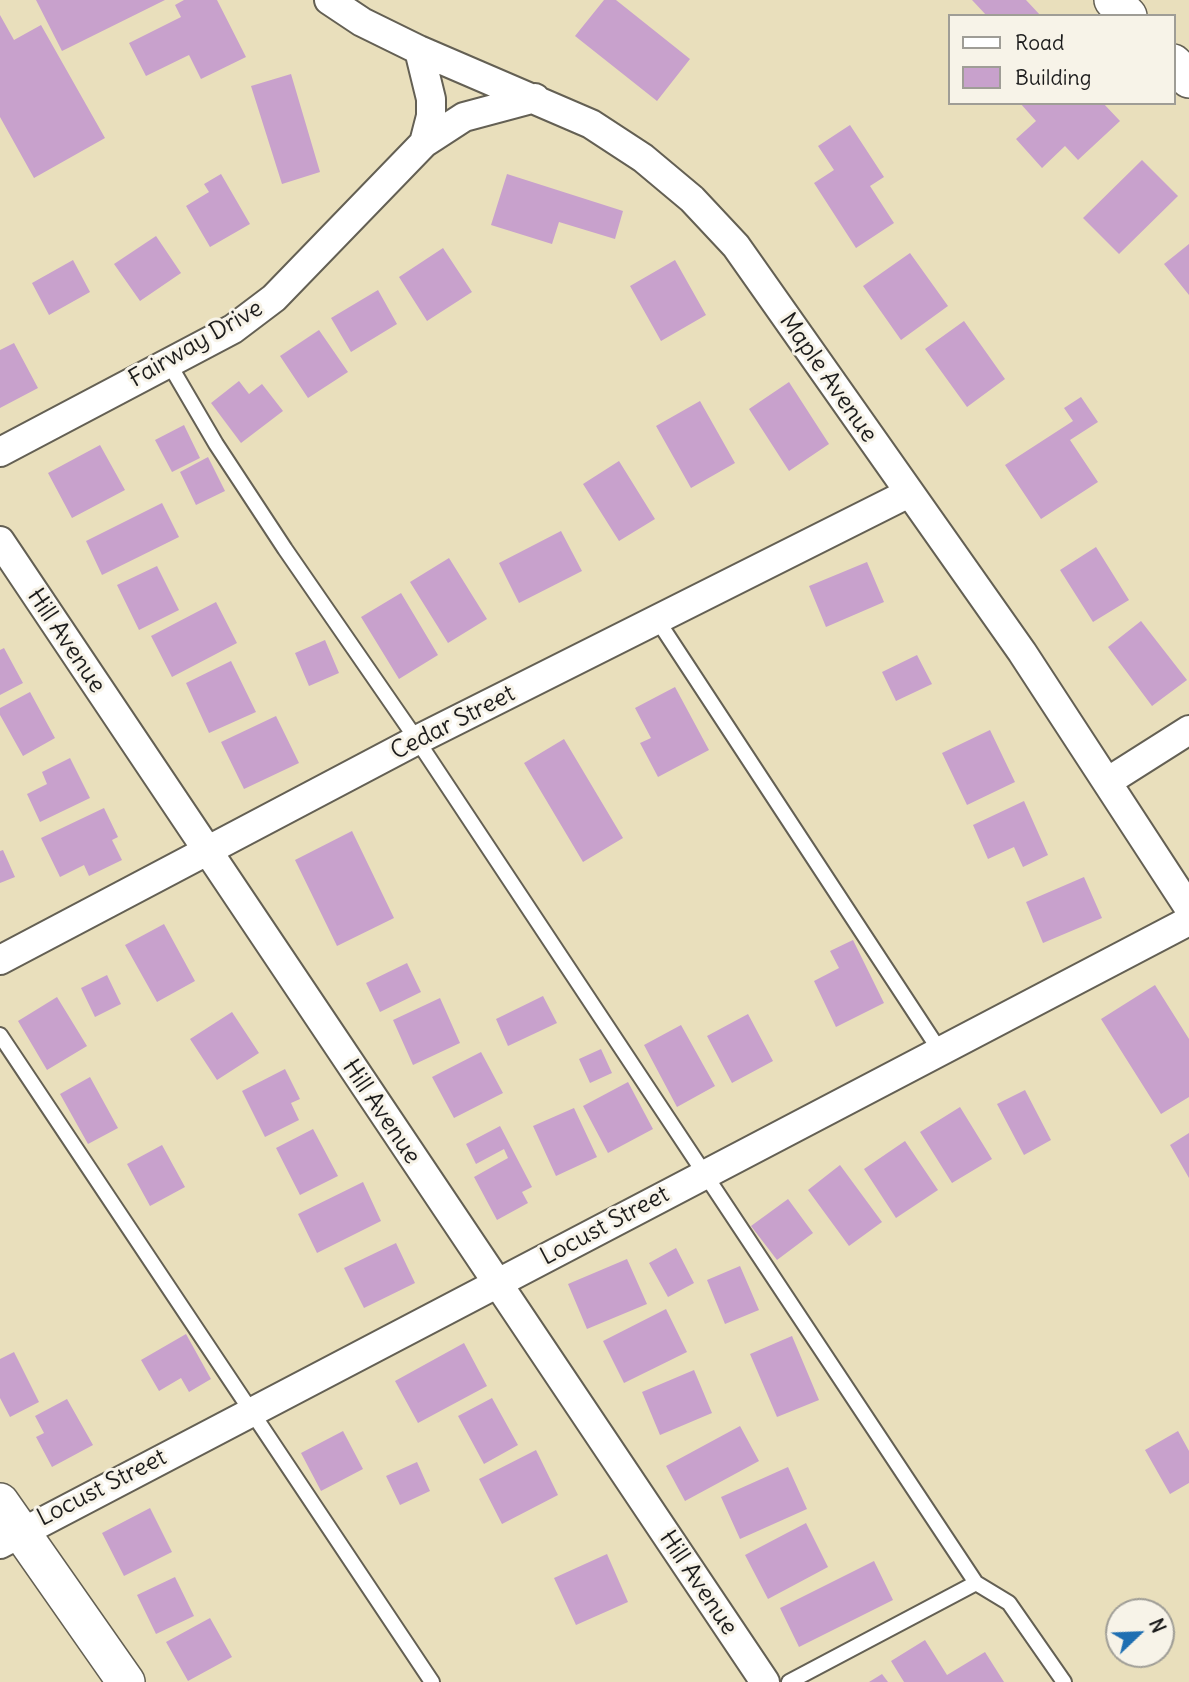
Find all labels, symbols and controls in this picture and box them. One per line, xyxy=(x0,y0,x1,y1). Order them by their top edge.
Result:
legend xyxy=(948,14,1175,105)
text: Road xyxy=(1015,29,1064,56)
text: Building xyxy=(1015,64,1091,91)
street label: Fairway Drive xyxy=(124,294,268,394)
street label: Maple Avenue xyxy=(773,308,883,448)
street label: Hill Avenue xyxy=(21,583,111,699)
street label: Cedar Street xyxy=(386,679,520,767)
street label: Hill Avenue xyxy=(336,1054,426,1170)
street label: Locust Street xyxy=(536,1180,674,1272)
street label: Locust Street xyxy=(33,1443,171,1533)
street label: Hill Avenue xyxy=(653,1525,743,1641)
north arrow xyxy=(1105,1598,1175,1668)
text: N xyxy=(1144,1615,1171,1636)

